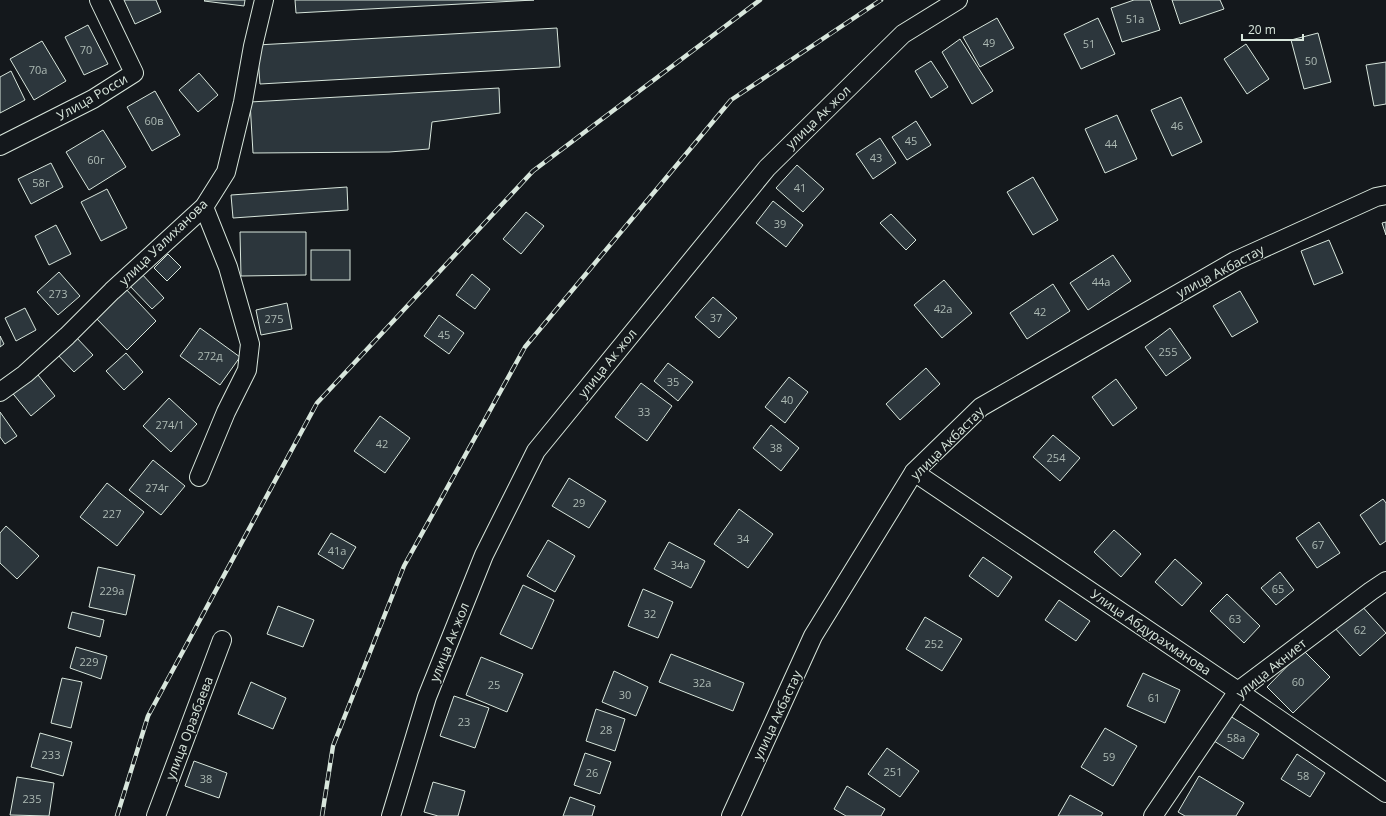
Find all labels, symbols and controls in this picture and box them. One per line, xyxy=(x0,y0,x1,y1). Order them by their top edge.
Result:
house number: 51а xyxy=(1126,11,1144,26)
scale bar xyxy=(1242,16,1303,42)
text: 20 m xyxy=(1248,21,1276,38)
house number: 49 xyxy=(983,35,995,50)
house number: 51 xyxy=(1083,36,1095,51)
house number: 70 xyxy=(80,42,92,57)
house number: 50 xyxy=(1305,53,1317,68)
house number: 70а xyxy=(29,62,47,77)
street label: Улица Росси xyxy=(53,69,131,125)
street label: улица Ак жол xyxy=(782,81,854,153)
house number: 60в xyxy=(145,113,163,128)
house number: 46 xyxy=(1171,118,1183,133)
house number: 45 xyxy=(905,133,917,148)
house number: 44 xyxy=(1105,136,1118,151)
house number: 43 xyxy=(870,150,882,165)
house number: 60г xyxy=(87,152,105,167)
house number: 58г xyxy=(32,175,50,190)
house number: 41 xyxy=(794,180,806,195)
street label: улица Уалиханова xyxy=(115,195,211,289)
house number: 39 xyxy=(774,216,786,231)
street label: улица Акбастау xyxy=(1173,240,1267,302)
house number: 44а xyxy=(1092,274,1110,289)
house number: 273 xyxy=(49,286,67,301)
house number: 42а xyxy=(934,301,952,316)
house number: 42 xyxy=(1034,304,1046,319)
house number: 37 xyxy=(710,310,722,325)
house number: 275 xyxy=(265,311,283,326)
street label: улица Ак жол xyxy=(574,325,640,401)
house number: 45 xyxy=(438,327,450,342)
house number: 255 xyxy=(1159,344,1177,359)
house number: 272д xyxy=(197,348,223,363)
house number: 35 xyxy=(667,374,679,389)
house number: 40 xyxy=(781,392,793,407)
street label: улица Акбастау xyxy=(906,402,988,484)
house number: 33 xyxy=(638,404,650,419)
house number: 274/1 xyxy=(155,417,185,432)
house number: 42 xyxy=(376,436,388,451)
house number: 38 xyxy=(770,440,782,455)
house number: 254 xyxy=(1047,450,1066,465)
house number: 274г xyxy=(145,480,169,495)
house number: 29 xyxy=(573,495,585,510)
house number: 227 xyxy=(103,506,121,521)
house number: 34 xyxy=(737,531,750,546)
house number: 67 xyxy=(1312,537,1324,552)
house number: 41а xyxy=(328,543,346,558)
house number: 34а xyxy=(671,557,689,572)
house number: 65 xyxy=(1272,581,1284,596)
house number: 229а xyxy=(100,583,124,598)
street label: Улица Абдурахманова xyxy=(1087,585,1215,679)
street label: улица Ак жол xyxy=(425,600,473,684)
house number: 32 xyxy=(644,606,656,621)
house number: 63 xyxy=(1229,611,1241,626)
house number: 62 xyxy=(1354,622,1366,637)
street label: улица Акниет xyxy=(1232,634,1310,702)
house number: 252 xyxy=(925,636,943,651)
house number: 229 xyxy=(80,654,98,669)
street label: улица Акбастау xyxy=(748,667,806,763)
street label: улица Оразбаева xyxy=(161,674,217,782)
house number: 60 xyxy=(1292,674,1304,689)
house number: 32а xyxy=(693,675,711,690)
house number: 25 xyxy=(488,677,500,692)
house number: 30 xyxy=(619,687,631,702)
house number: 61 xyxy=(1148,690,1160,705)
house number: 23 xyxy=(458,714,470,729)
house number: 28 xyxy=(600,722,612,737)
house number: 58а xyxy=(1227,730,1245,745)
house number: 233 xyxy=(42,747,60,762)
house number: 59 xyxy=(1103,749,1115,764)
house number: 251 xyxy=(884,764,902,779)
house number: 26 xyxy=(586,765,598,780)
house number: 58 xyxy=(1297,768,1309,783)
house number: 38 xyxy=(200,771,212,786)
house number: 235 xyxy=(23,791,41,806)

